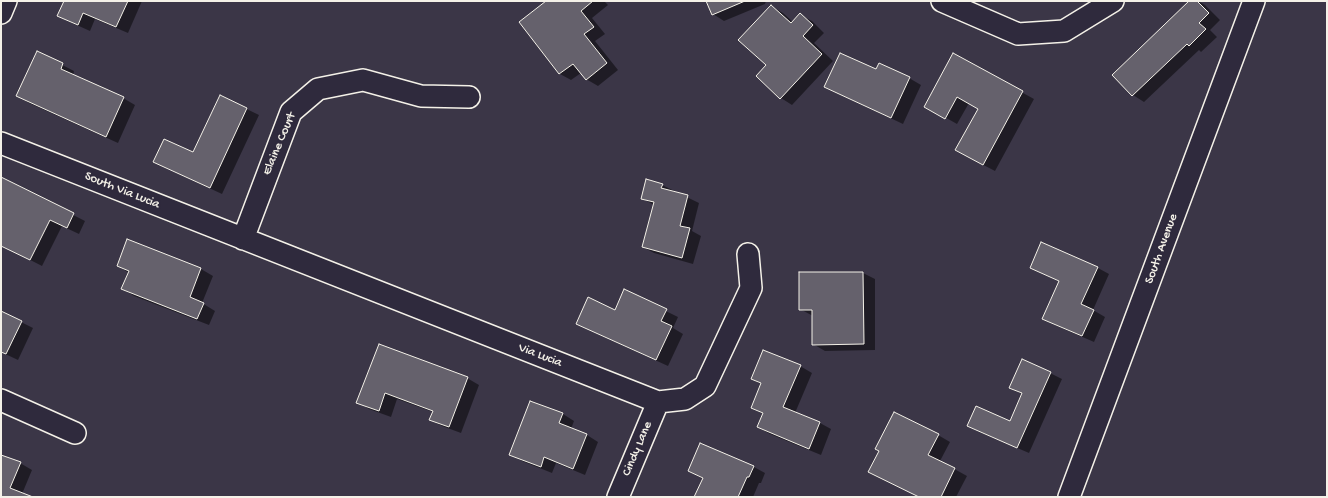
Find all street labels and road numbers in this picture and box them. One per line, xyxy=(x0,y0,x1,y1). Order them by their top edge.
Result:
street label: Elaine Court xyxy=(260,110,300,178)
street label: South Via Lucia xyxy=(82,169,162,213)
street label: South Avenue xyxy=(1142,212,1182,286)
street label: Via Lucia xyxy=(516,341,564,371)
street label: Cindy Lane xyxy=(619,419,657,479)

